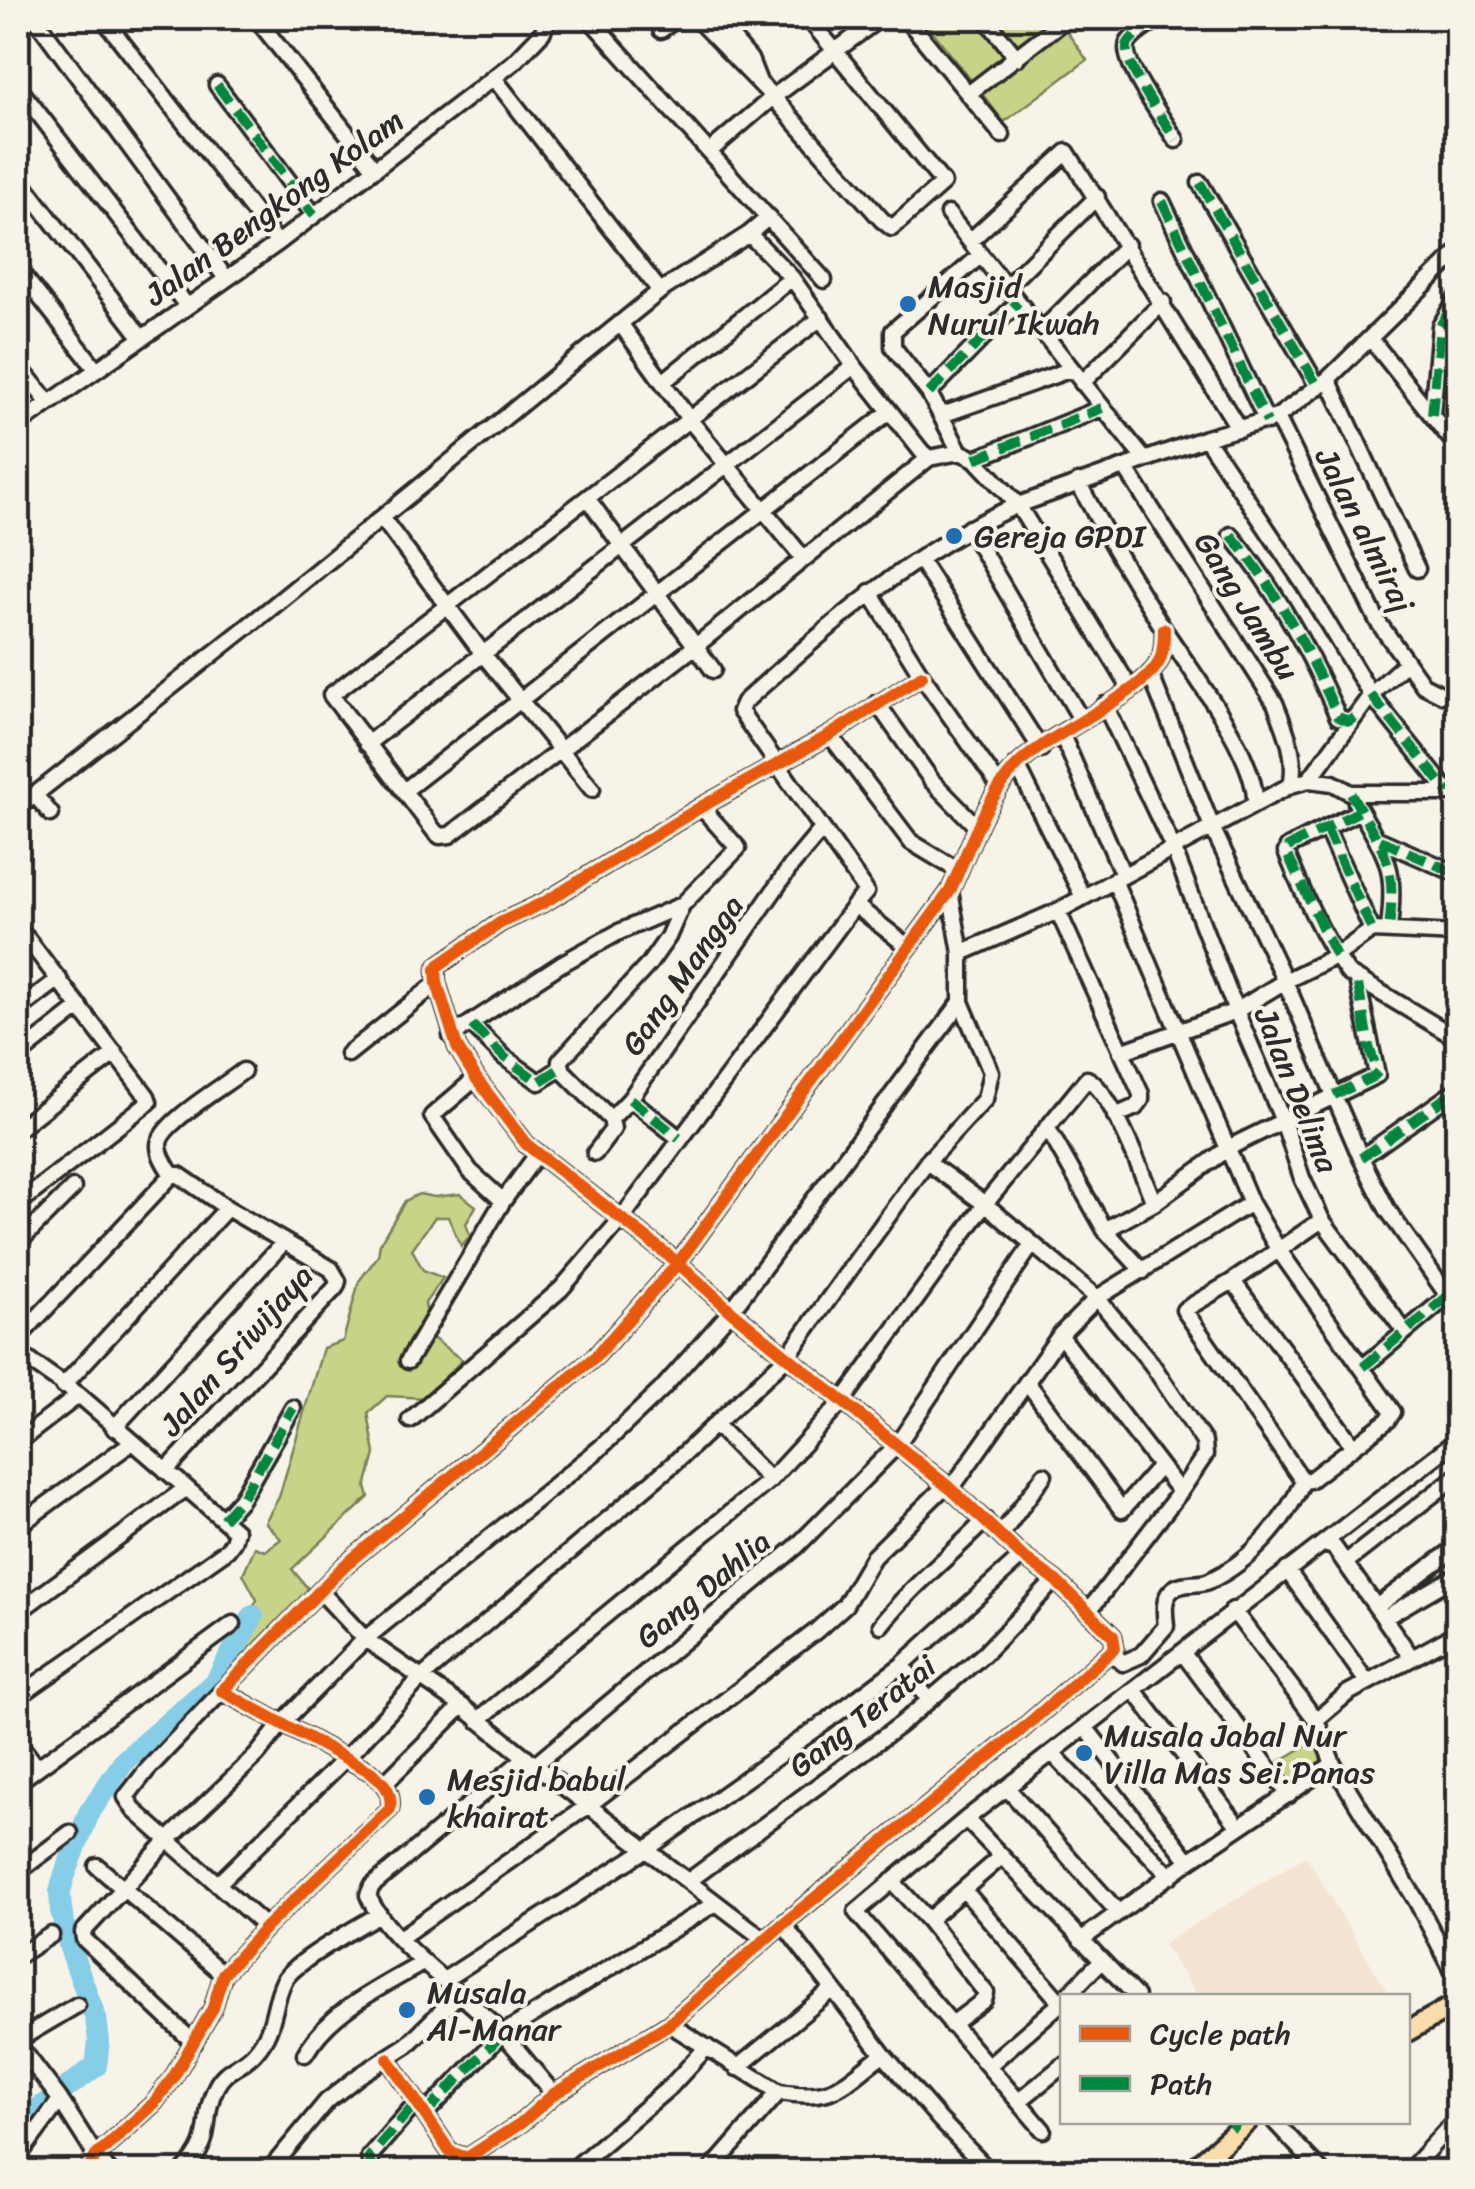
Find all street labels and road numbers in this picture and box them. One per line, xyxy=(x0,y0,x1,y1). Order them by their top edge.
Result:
street label: Jalan Bengkong Kolam xyxy=(131,93,416,322)
street label: Jalan almiraj xyxy=(1298,437,1431,624)
street label: Gang Jambu xyxy=(1178,520,1315,693)
street label: Gang Mangga xyxy=(605,882,759,1068)
street label: Jalan Delima xyxy=(1237,997,1356,1183)
street label: Jalan Sriwijaya xyxy=(144,1251,328,1450)
street label: Gang Dahlia xyxy=(622,1515,784,1664)
street label: Gang Teratai xyxy=(775,1639,950,1793)

